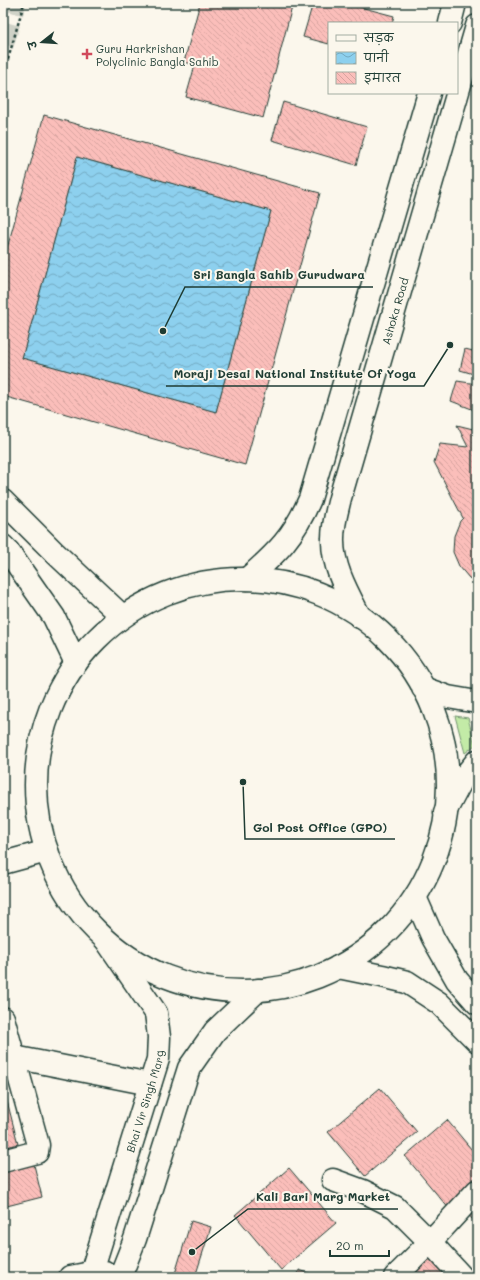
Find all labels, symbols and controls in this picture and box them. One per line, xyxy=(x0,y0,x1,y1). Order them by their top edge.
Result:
north arrow xyxy=(22,22,62,62)
legend xyxy=(328,22,458,94)
text: सड़क xyxy=(363,29,395,46)
text: उ xyxy=(23,38,40,52)
place label: Guru Harkrishan Polyclinic Bangla Sahib xyxy=(96,41,219,69)
marker: Guru Harkrishan Polyclinic Bangla Sahib xyxy=(81,48,93,60)
text: पानी xyxy=(363,49,389,65)
text: इमारत xyxy=(364,69,402,85)
callout: Sri Bangla Sahib Gurudwara xyxy=(185,263,373,287)
text: Sri Bangla Sahib Gurudwara xyxy=(193,266,365,282)
street label: Ashoka Road xyxy=(377,275,411,346)
callout: Moraji Desai National Institute Of Yoga xyxy=(166,362,424,386)
text: Moraji Desai National Institute Of Yoga xyxy=(174,365,416,381)
callout: Gol Post Office (GPO) xyxy=(245,815,395,839)
text: Gol Post Office (GPO) xyxy=(253,819,387,835)
street label: Bhai Vir Singh Marg xyxy=(122,1050,166,1154)
callout: Kali Bari Marg Market xyxy=(248,1185,398,1209)
text: Kali Bari Marg Market xyxy=(256,1188,390,1204)
scale bar xyxy=(330,1232,389,1258)
text: 20 m xyxy=(336,1237,364,1253)

